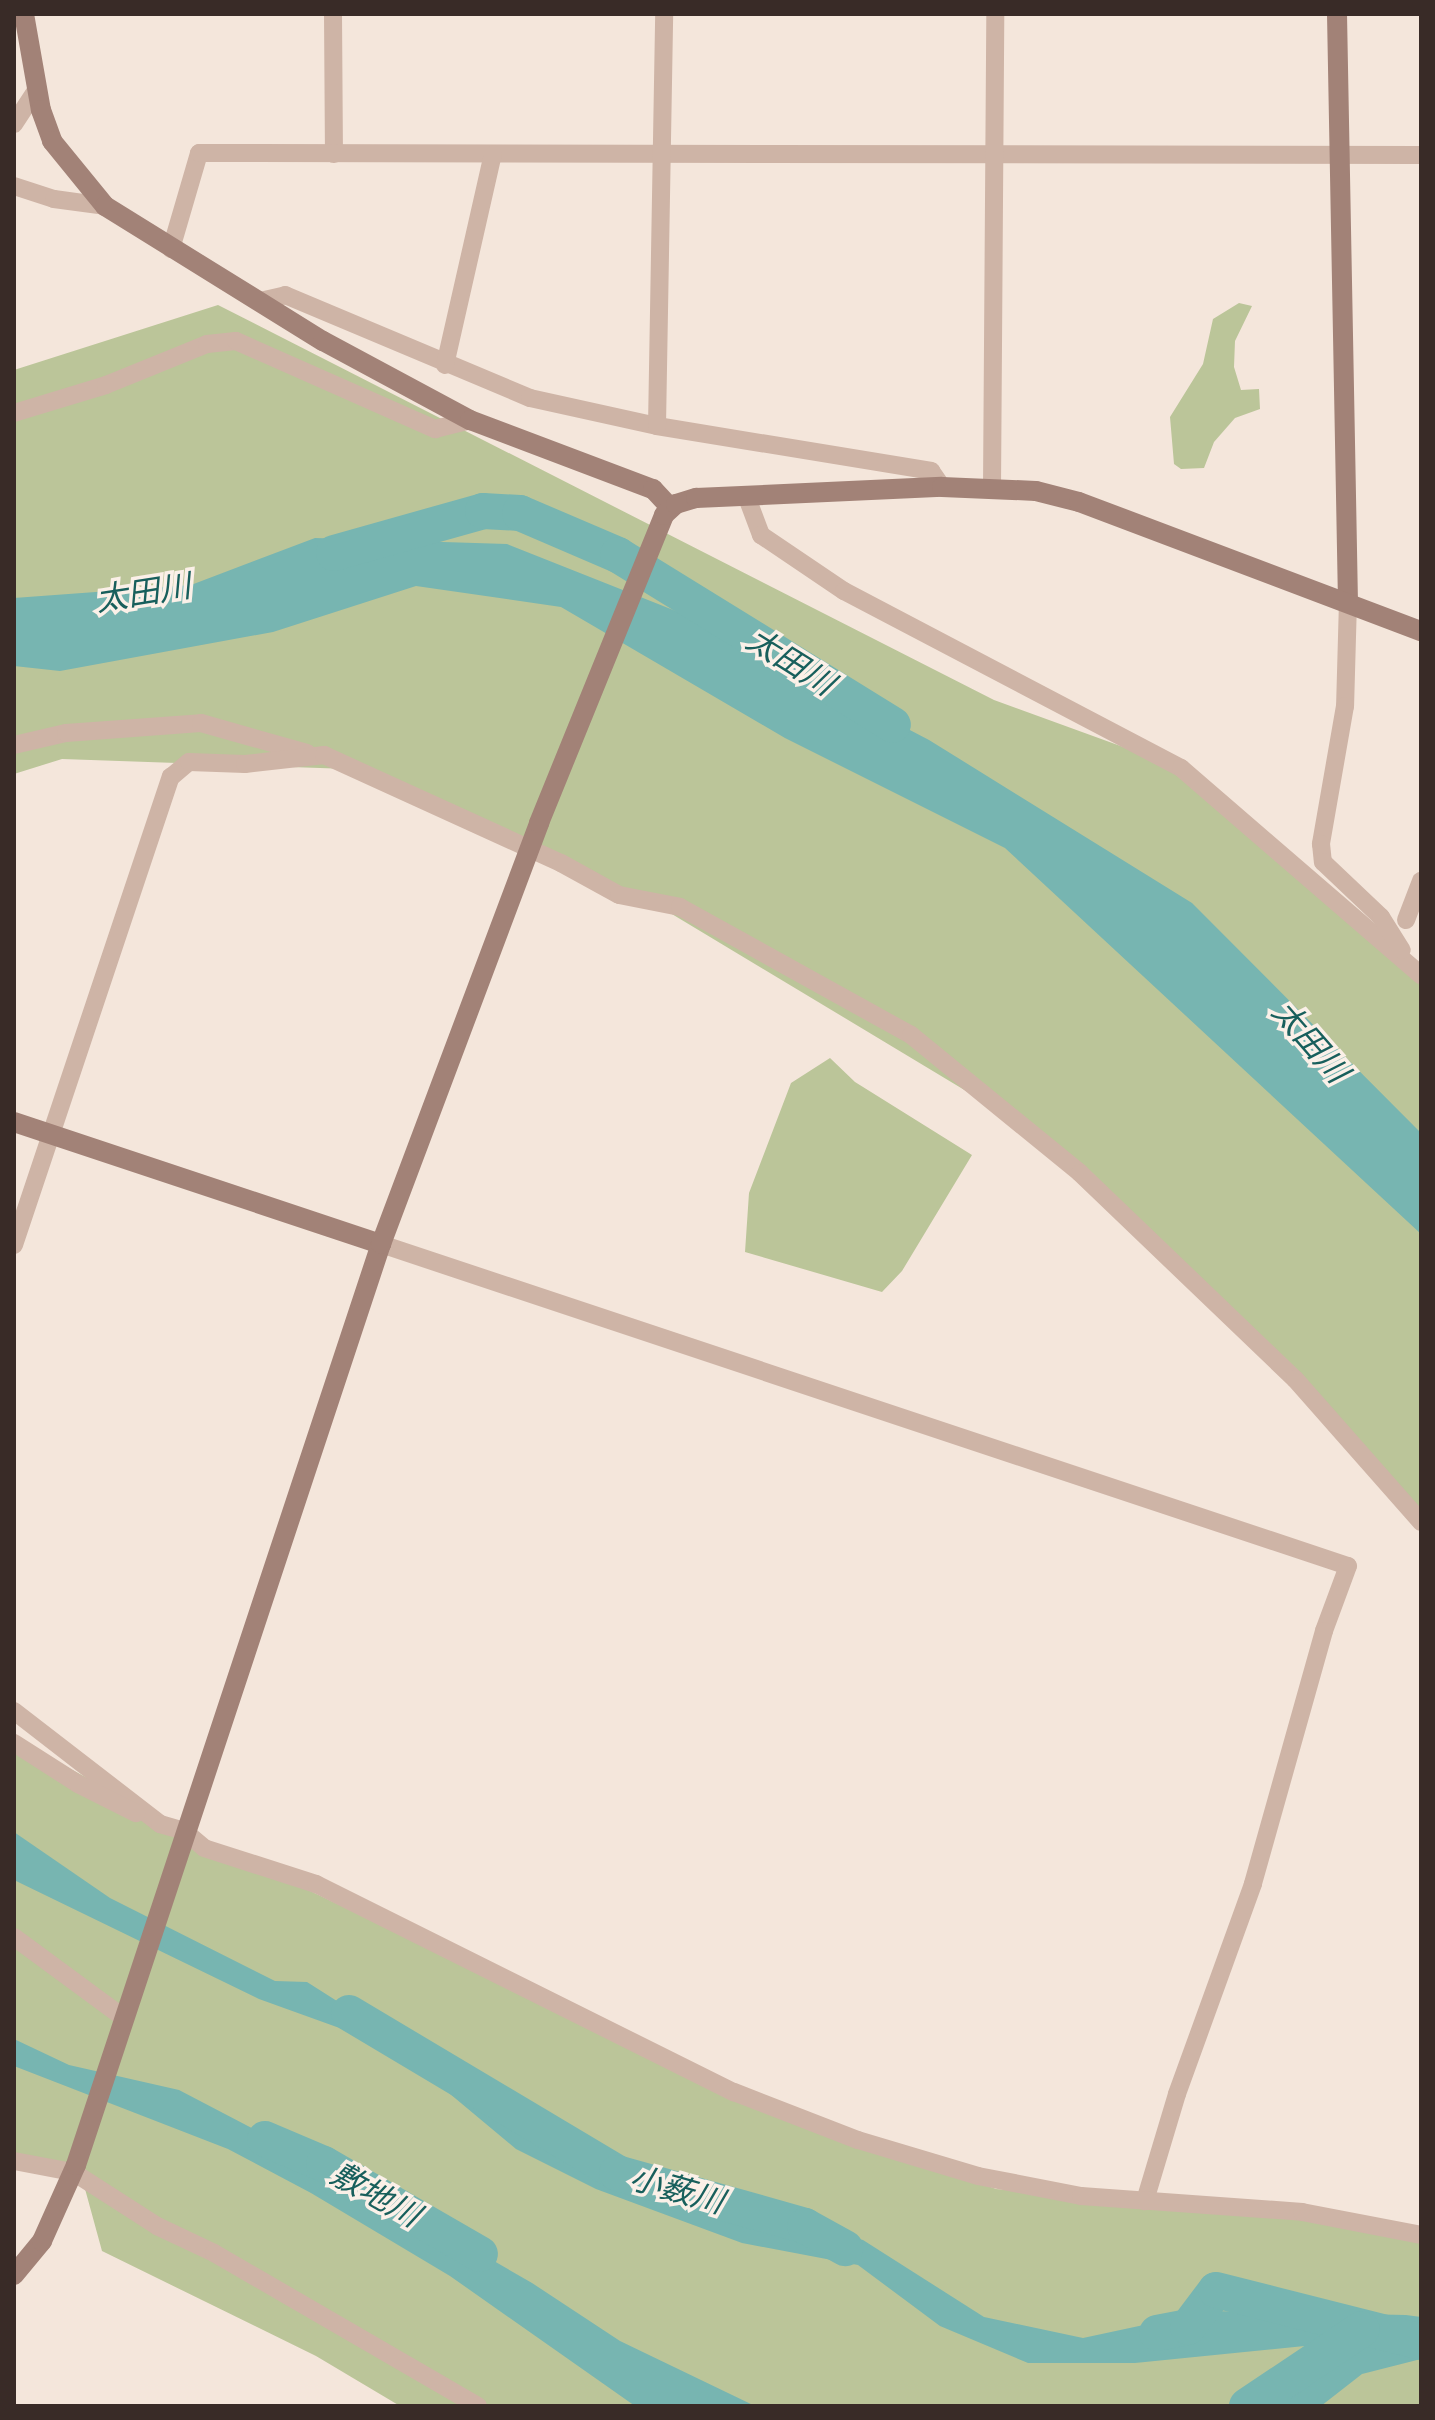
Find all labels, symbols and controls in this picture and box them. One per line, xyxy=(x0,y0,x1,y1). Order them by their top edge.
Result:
water label: 太田川 xyxy=(93,566,193,618)
water label: 太田川 xyxy=(740,619,842,703)
water label: 太田川 xyxy=(1265,992,1357,1090)
water label: 敷地川 xyxy=(325,2154,427,2234)
water label: 小薮川 xyxy=(626,2157,728,2221)

